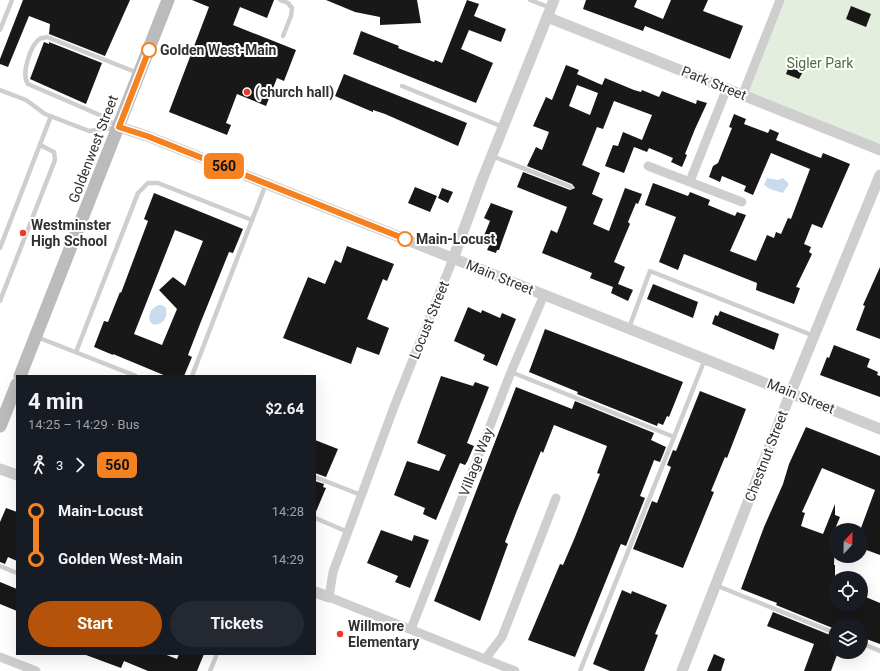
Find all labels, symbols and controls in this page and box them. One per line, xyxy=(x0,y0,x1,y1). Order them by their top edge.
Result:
marker: Golden West-Main xyxy=(141,42,157,58)
place label: Golden West-Main xyxy=(160,42,276,58)
park label: Sigler Park xyxy=(787,55,854,71)
street label: Park Street xyxy=(679,63,749,103)
place label: (church hall) xyxy=(255,84,334,101)
marker: (church hall) xyxy=(242,87,252,97)
street label: Goldenwest Street xyxy=(65,92,121,205)
line badge: 560 xyxy=(201,153,247,179)
text: 560 xyxy=(212,158,236,174)
place label: Westminster High School xyxy=(31,217,111,249)
marker: Westminster High School xyxy=(18,228,28,238)
marker: Main-Locust xyxy=(397,231,413,247)
place label: Main-Locust xyxy=(416,231,496,247)
street label: Main Street xyxy=(464,256,536,298)
street label: Locust Street xyxy=(406,278,452,361)
street label: Main Street xyxy=(765,375,837,417)
text: 4 min xyxy=(28,389,83,414)
text: $2.64 xyxy=(265,400,304,418)
street label: Chestnut Street xyxy=(741,408,791,504)
text: 14:25 – 14:29 · Bus xyxy=(28,417,140,432)
street label: Village Way xyxy=(456,425,496,498)
icon: walk xyxy=(28,454,50,476)
icon: forward xyxy=(69,454,91,476)
text: 560 xyxy=(105,457,129,473)
text: 3 xyxy=(56,458,63,473)
text: Main-Locust xyxy=(58,502,143,520)
text: 14:28 xyxy=(272,504,304,519)
north arrow xyxy=(828,523,868,563)
map controls xyxy=(828,523,868,659)
text: Golden West-Main xyxy=(58,550,183,568)
text: 14:29 xyxy=(272,552,304,567)
button: locate xyxy=(828,571,868,611)
button: Start xyxy=(28,601,162,647)
button: Tickets xyxy=(170,601,304,647)
place label: Willmore Elementary xyxy=(348,618,420,650)
button: layers xyxy=(828,619,868,659)
marker: Willmore Elementary xyxy=(335,629,345,639)

